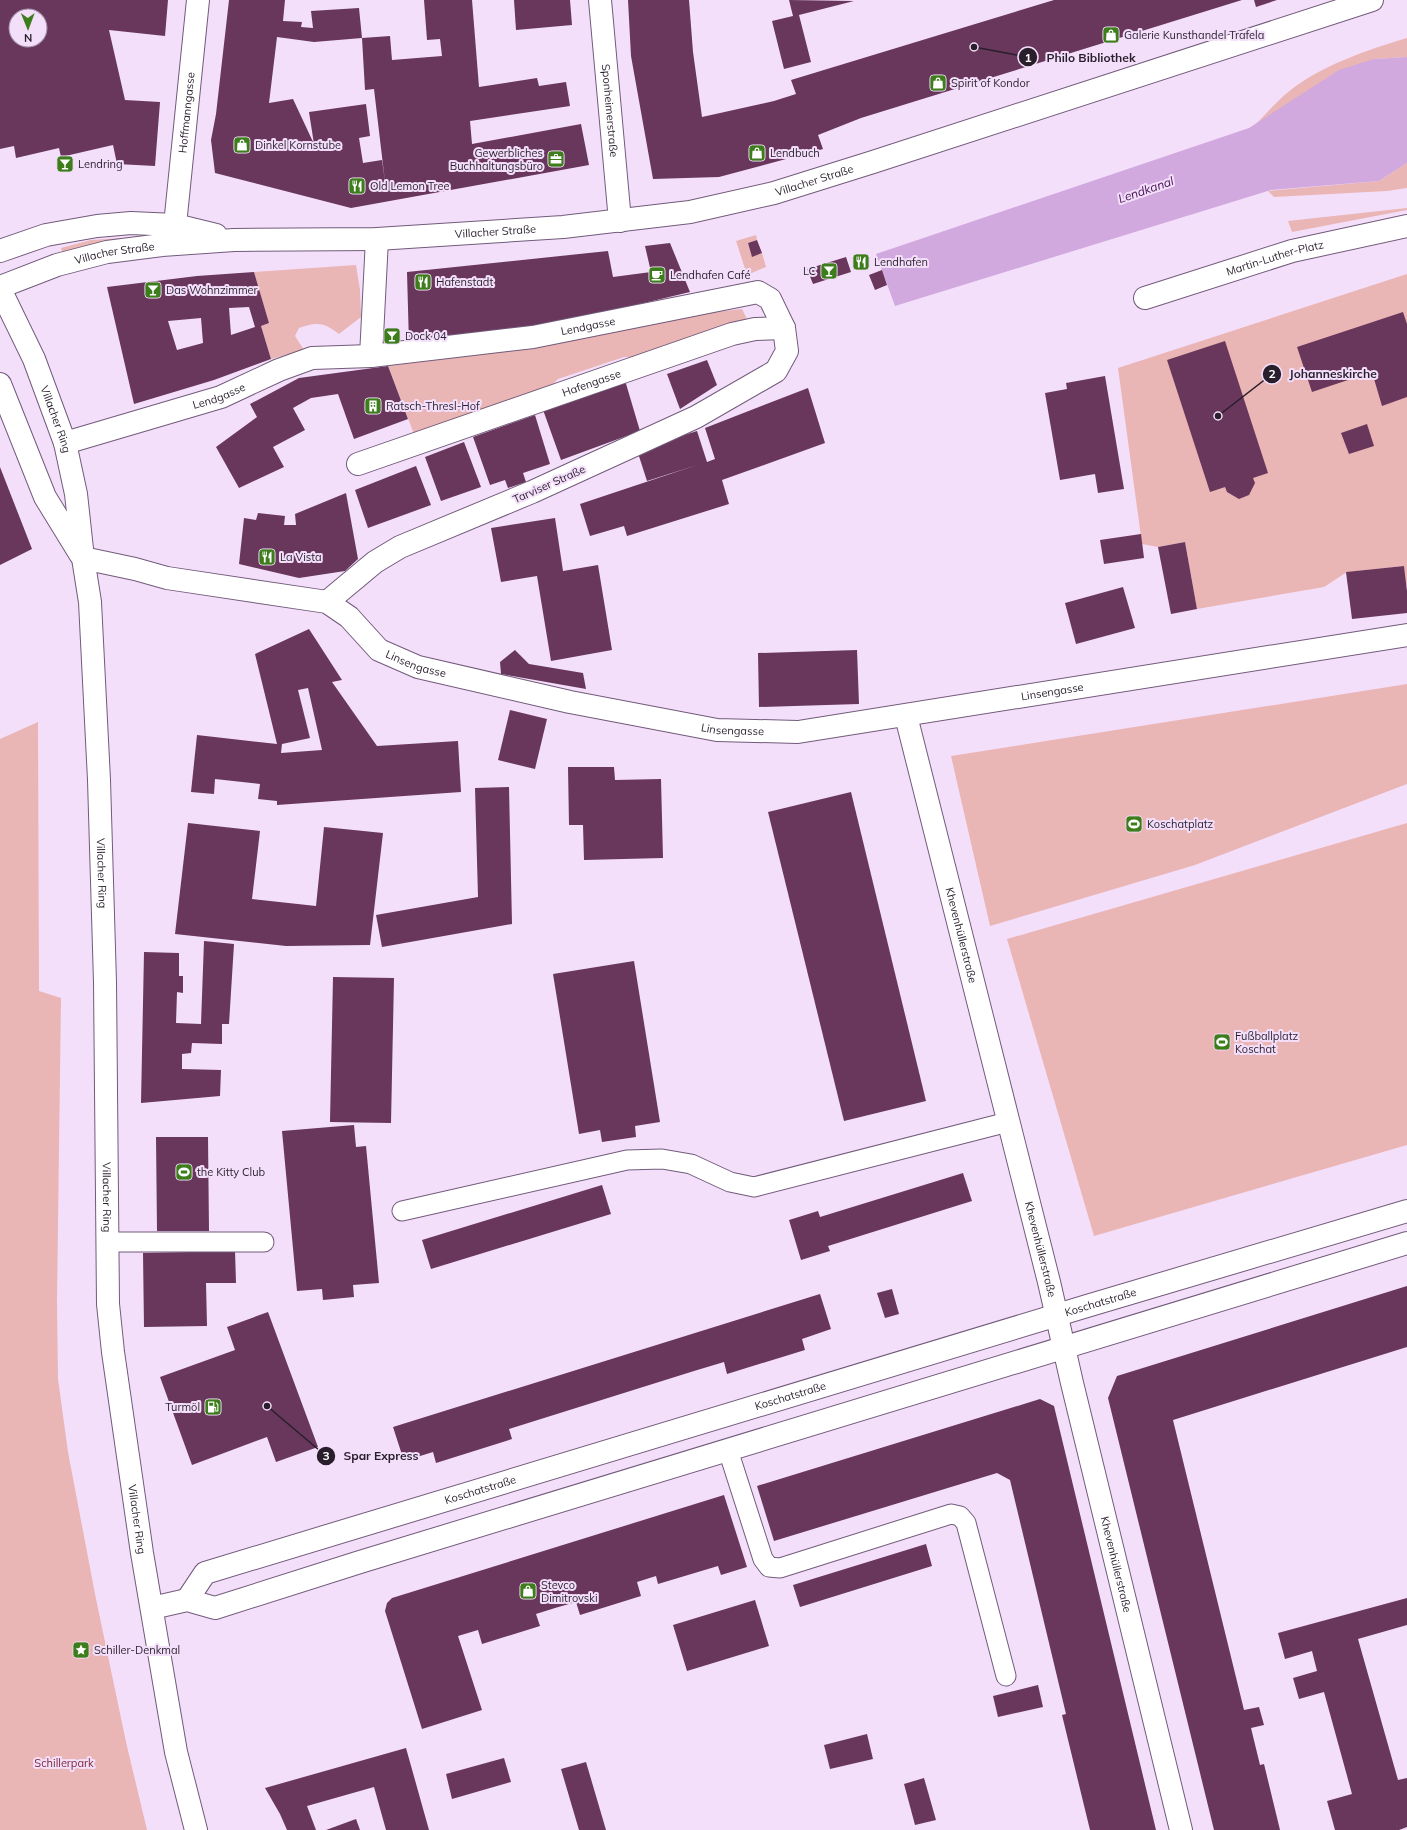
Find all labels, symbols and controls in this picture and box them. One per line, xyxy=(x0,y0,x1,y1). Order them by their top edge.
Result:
north arrow xyxy=(8,8,48,48)
shop icon: Galerie Kunsthandel Trafela xyxy=(1101,25,1121,45)
place label: Galerie Kunsthandel Trafela xyxy=(1124,28,1264,42)
text: N xyxy=(24,31,32,45)
callout: Philo Bibliothek xyxy=(1018,45,1143,69)
text: 1 xyxy=(1024,50,1032,65)
text: Philo Bibliothek xyxy=(1046,50,1136,65)
street label: Sponheimerstraße xyxy=(599,63,621,158)
street label: Hoffmanngasse xyxy=(175,71,198,154)
shop icon: Spirit of Kondor xyxy=(928,73,948,93)
place label: Spirit of Kondor xyxy=(951,76,1030,90)
shop icon: Dinkel Kornstube xyxy=(232,135,252,155)
place label: Dinkel Kornstube xyxy=(255,138,341,152)
shop icon: Lendbuch xyxy=(747,143,767,163)
place label: Gewerbliches Buchhaltungsbüro xyxy=(450,146,543,173)
place label: Lendbuch xyxy=(770,146,820,160)
office icon: Gewerbliches Buchhaltungsbüro xyxy=(546,149,566,169)
bar icon: Lendring xyxy=(55,154,75,174)
place label: Lendring xyxy=(78,157,123,171)
street label: Villacher Straße xyxy=(773,162,855,199)
water label: Lendkanal xyxy=(1116,173,1176,206)
restaurant icon: Old Lemon Tree xyxy=(347,176,367,196)
place label: Old Lemon Tree xyxy=(370,179,449,193)
street label: Villacher Straße xyxy=(454,222,536,241)
street label: Martin-Luther-Platz xyxy=(1224,237,1325,279)
street label: Villacher Straße xyxy=(73,239,155,267)
restaurant icon: Lendhafen xyxy=(851,252,871,272)
place label: Lendhafen xyxy=(874,255,928,269)
bar icon: LC xyxy=(819,261,839,281)
place label: LC xyxy=(803,264,816,278)
cafe icon: Lendhafen Café xyxy=(647,265,667,285)
place label: Lendhafen Café xyxy=(670,268,750,282)
restaurant icon: Hafenstadt xyxy=(413,272,433,292)
place label: Hafenstadt xyxy=(436,275,493,289)
bar icon: Das Wohnzimmer xyxy=(143,280,163,300)
place label: Das Wohnzimmer xyxy=(166,283,258,297)
street label: Lendgasse xyxy=(560,314,616,338)
bar icon: Dock 04 xyxy=(382,326,402,346)
place label: Dock 04 xyxy=(405,329,447,343)
callout: Johanneskirche xyxy=(1262,362,1385,386)
street label: Hafengasse xyxy=(560,366,623,400)
text: 2 xyxy=(1268,366,1276,381)
text: Johanneskirche xyxy=(1289,366,1377,381)
street label: Lendgasse xyxy=(191,380,247,412)
street label: Villacher Ring xyxy=(37,384,74,454)
building icon: Ratsch-Thresl-Hof xyxy=(363,396,383,416)
place label: Ratsch-Thresl-Hof xyxy=(386,399,480,413)
street label: Tarviser Straße xyxy=(511,462,587,506)
restaurant icon: La Vista xyxy=(257,547,277,567)
place label: La Vista xyxy=(280,550,322,564)
street label: Linsengasse xyxy=(384,647,447,680)
street label: Linsengasse xyxy=(1020,680,1085,703)
street label: Linsengasse xyxy=(700,720,764,738)
sports icon: Koschatplatz xyxy=(1124,814,1144,834)
place label: Koschatplatz xyxy=(1147,817,1214,831)
street label: Villacher Ring xyxy=(94,838,110,909)
street label: Khevenhüllerstraße xyxy=(943,886,980,985)
place label: Fußballplatz Koschat xyxy=(1235,1029,1298,1056)
sports icon: Fußballplatz Koschat xyxy=(1212,1032,1232,1052)
street label: Villacher Ring xyxy=(100,1162,114,1232)
sports icon: the Kitty Club xyxy=(174,1162,194,1182)
place label: the Kitty Club xyxy=(197,1165,266,1179)
street label: Khevenhüllerstraße xyxy=(1022,1200,1059,1299)
street label: Koschatstraße xyxy=(1063,1285,1138,1319)
street label: Koschatstraße xyxy=(753,1378,828,1413)
fuel station icon: Turmöl xyxy=(203,1397,223,1417)
place label: Turmöl xyxy=(165,1400,200,1414)
callout: Spar Express xyxy=(316,1444,427,1468)
text: 3 xyxy=(322,1448,330,1463)
text: Spar Express xyxy=(343,1448,419,1463)
street label: Koschatstraße xyxy=(443,1472,518,1507)
street label: Villacher Ring xyxy=(125,1483,149,1555)
street label: Khevenhüllerstraße xyxy=(1098,1515,1135,1614)
place label: Stevco Dimitrovski xyxy=(541,1578,598,1605)
shop icon: Stevco Dimitrovski xyxy=(518,1581,538,1601)
place icon: Schiller-Denkmal xyxy=(71,1640,91,1660)
place label: Schiller-Denkmal xyxy=(94,1643,180,1657)
park label: Schillerpark xyxy=(34,1756,94,1770)

